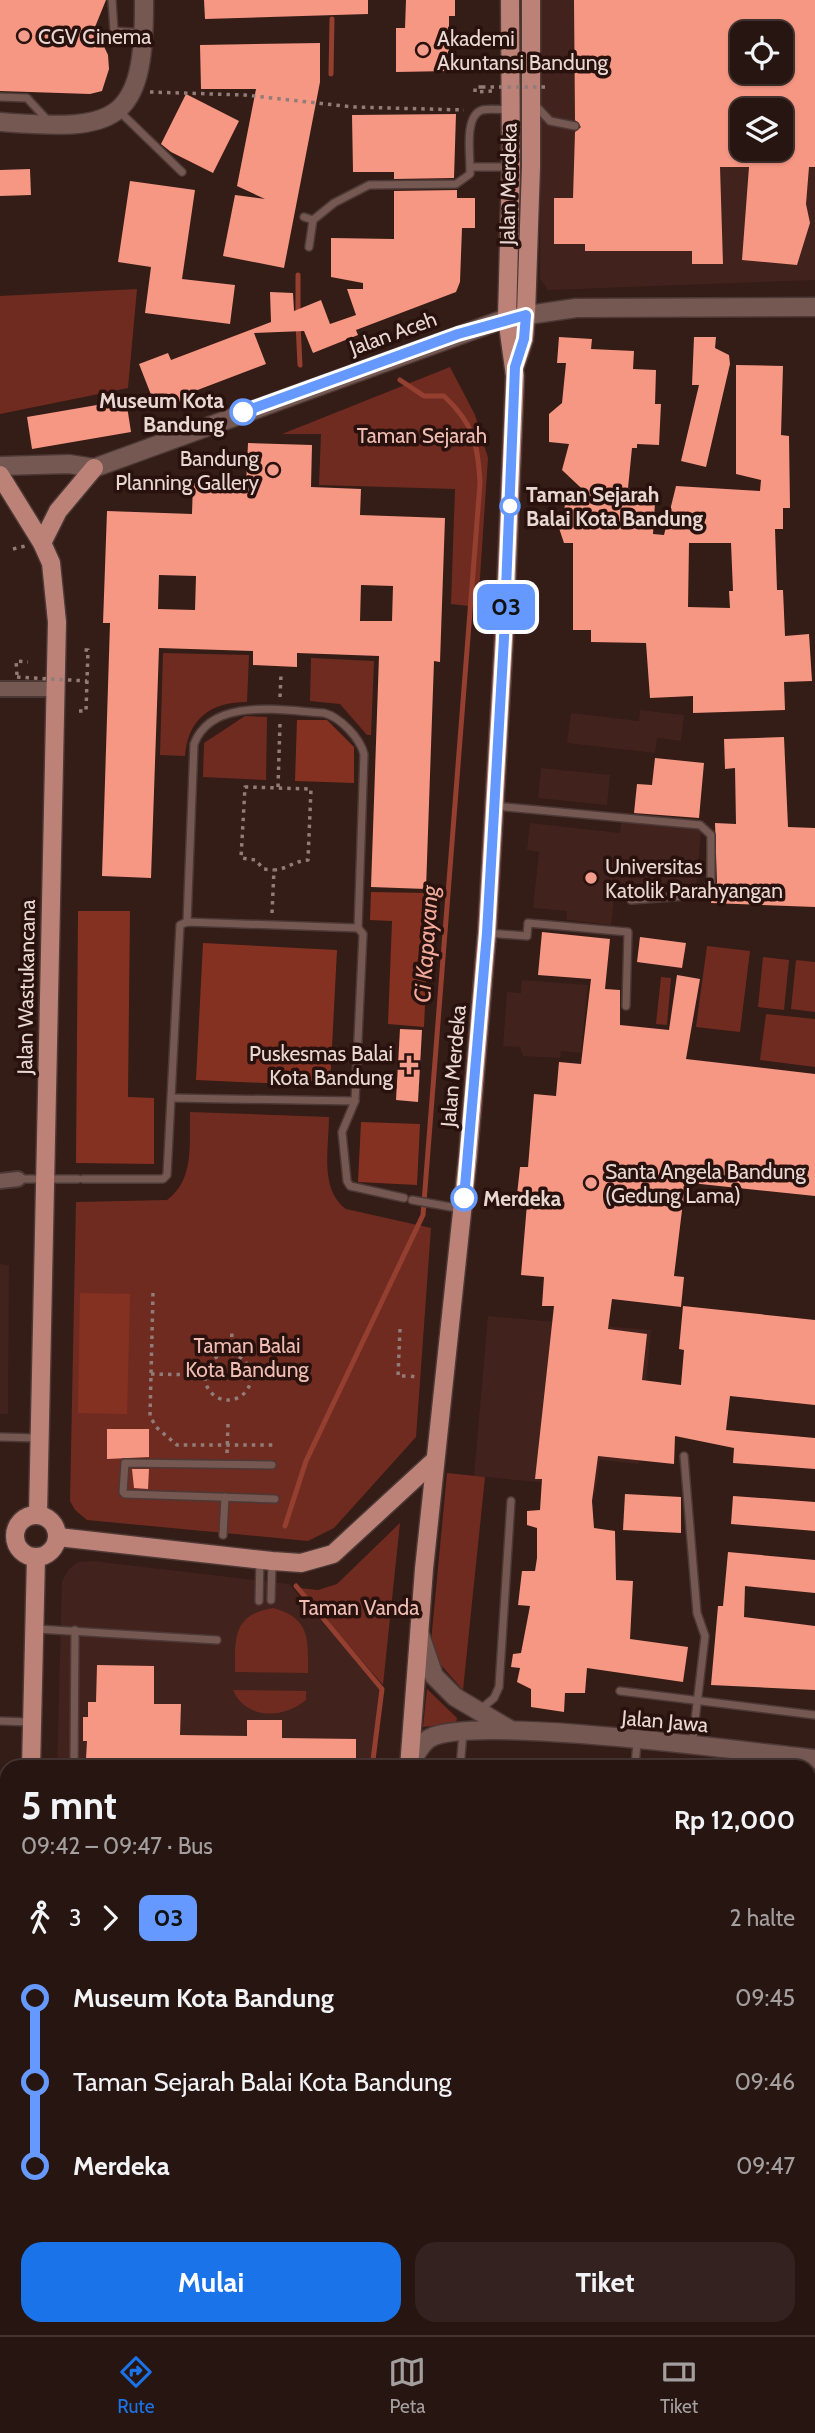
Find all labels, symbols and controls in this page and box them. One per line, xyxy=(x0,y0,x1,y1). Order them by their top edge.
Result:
map controls xyxy=(730,21,793,161)
button: locate xyxy=(730,21,793,84)
place label: CGV Cinema xyxy=(38,24,151,49)
place label: Akademi Akuntansi Bandung xyxy=(437,26,608,75)
marker: CGV Cinema xyxy=(16,28,32,44)
marker: Akademi Akuntansi Bandung xyxy=(415,42,431,58)
button: layers xyxy=(730,98,793,161)
street label: Jalan Merdeka xyxy=(494,123,522,246)
street label: Jalan Aceh xyxy=(345,306,440,361)
place label: Museum Kota Bandung xyxy=(99,388,225,437)
marker: Museum Kota Bandung xyxy=(230,399,256,425)
park label: Taman Sejarah xyxy=(357,423,487,449)
place label: Bandung Planning Gallery xyxy=(115,446,260,495)
marker: Bandung Planning Gallery xyxy=(265,462,281,478)
place label: Taman Sejarah Balai Kota Bandung xyxy=(526,482,703,531)
marker: Taman Sejarah Balai Kota Bandung xyxy=(500,496,520,516)
line badge: 03 xyxy=(475,584,538,630)
text: 03 xyxy=(491,592,521,621)
place label: Universitas Katolik Parahyangan xyxy=(605,854,783,903)
marker: Universitas Katolik Parahyangan xyxy=(583,870,599,886)
water label: Ci Kapayang xyxy=(408,883,444,1004)
street label: Jalan Wastukancana xyxy=(12,899,40,1076)
street label: Jalan Merdeka xyxy=(435,1004,471,1129)
place label: Puskesmas Balai Kota Bandung xyxy=(249,1041,394,1090)
marker: Puskesmas Balai Kota Bandung xyxy=(399,1055,419,1075)
place label: Santa Angela Bandung (Gedung Lama) xyxy=(605,1159,806,1208)
marker: Santa Angela Bandung (Gedung Lama) xyxy=(583,1175,599,1191)
marker: Merdeka xyxy=(451,1185,477,1211)
place label: Merdeka xyxy=(483,1186,562,1211)
park label: Taman Balai Kota Bandung xyxy=(185,1333,309,1382)
park label: Taman Vanda xyxy=(299,1595,419,1620)
street label: Jalan Jawa xyxy=(620,1705,709,1737)
text: 5 mnt xyxy=(21,1782,117,1829)
text: Rp 12,000 xyxy=(674,1804,795,1836)
text: 09:42 – 09:47 · Bus xyxy=(21,1832,213,1860)
icon: walk xyxy=(21,1899,59,1937)
icon: forward xyxy=(91,1899,129,1937)
text: 03 xyxy=(153,1903,183,1932)
text: 3 xyxy=(69,1904,81,1932)
text: 2 halte xyxy=(730,1904,795,1932)
text: Museum Kota Bandung xyxy=(73,1982,334,2014)
text: 09:45 xyxy=(735,1984,795,2012)
text: Taman Sejarah Balai Kota Bandung xyxy=(73,2066,451,2098)
text: 09:46 xyxy=(735,2068,795,2096)
text: Merdeka xyxy=(73,2150,170,2182)
text: 09:47 xyxy=(736,2152,795,2180)
button: Mulai xyxy=(21,2242,401,2322)
button: Tiket xyxy=(415,2242,795,2322)
tab: Rute xyxy=(117,2353,155,2418)
tab: Peta xyxy=(388,2353,426,2418)
tab: Tiket xyxy=(660,2353,698,2418)

